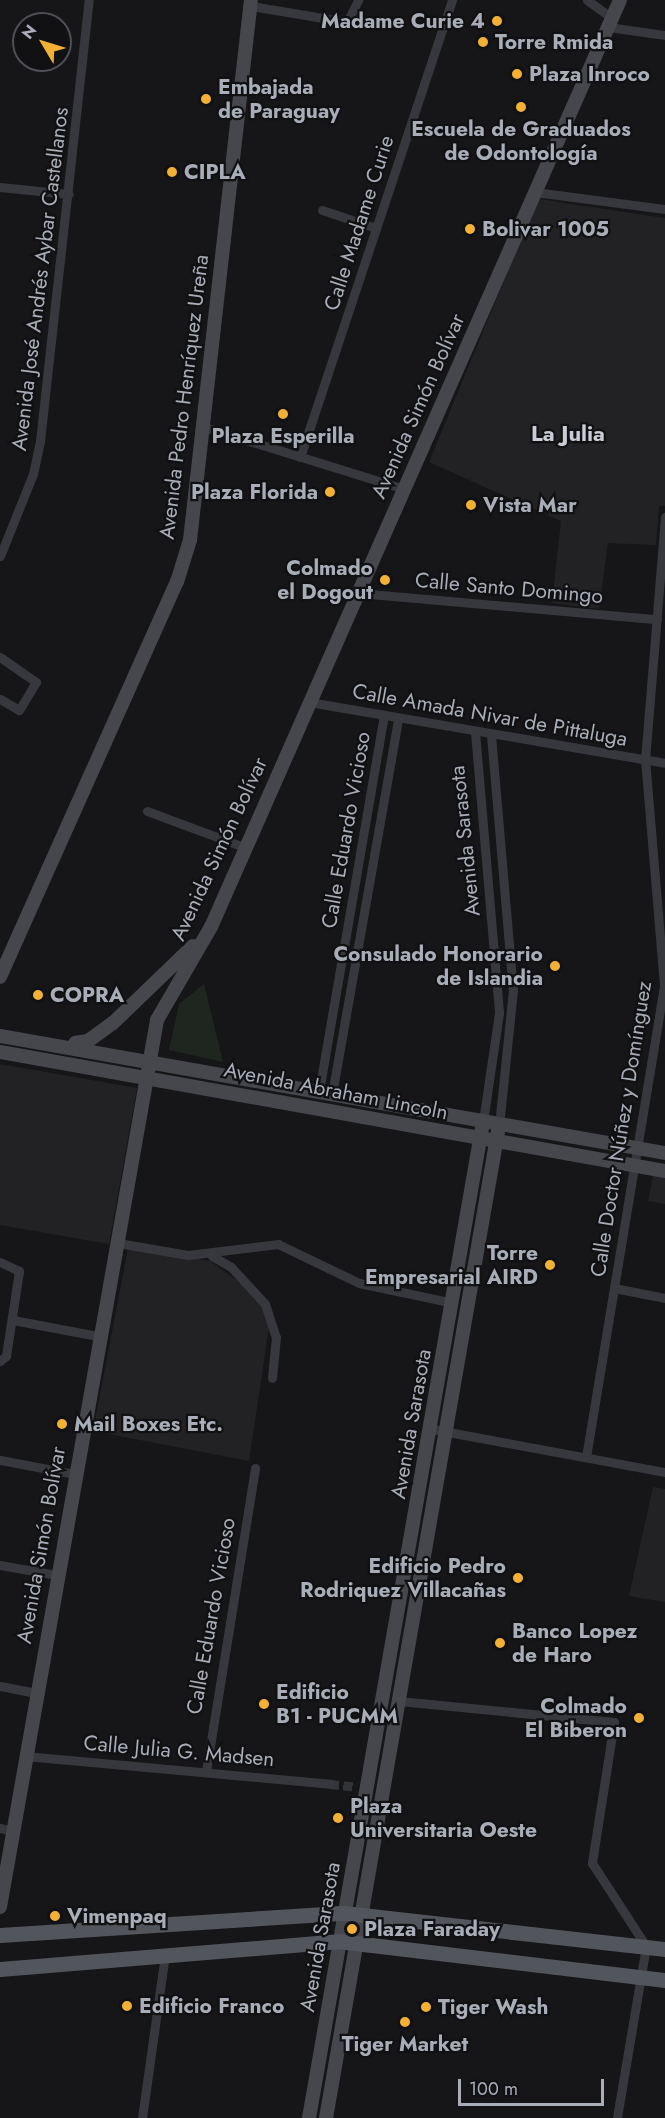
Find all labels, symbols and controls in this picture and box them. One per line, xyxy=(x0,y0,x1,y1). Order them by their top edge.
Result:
place label: Madame Curie 4 xyxy=(321,8,485,34)
north arrow xyxy=(12,12,72,72)
marker: Madame Curie 4 xyxy=(490,14,504,28)
text: N xyxy=(16,20,42,44)
place label: Torre Rmida xyxy=(495,29,613,55)
marker: Torre Rmida xyxy=(476,35,490,49)
place label: Plaza Inroco xyxy=(529,61,650,87)
marker: Plaza Inroco xyxy=(510,67,524,81)
place label: Embajada de Paraguay xyxy=(218,74,340,124)
marker: Embajada de Paraguay xyxy=(199,92,213,106)
marker: Escuela de Graduados de Odontología xyxy=(514,100,528,114)
street label: Avenida José Andrés Aybar Castellanos xyxy=(6,106,74,452)
place label: Escuela de Graduados de Odontología xyxy=(411,116,631,166)
street label: Calle Madame Curie xyxy=(319,132,399,314)
place label: CIPLA xyxy=(184,159,246,185)
marker: CIPLA xyxy=(165,165,179,179)
place label: Bolivar 1005 xyxy=(482,216,609,242)
marker: Bolivar 1005 xyxy=(463,222,477,236)
street label: Avenida Pedro Henríquez Ureña xyxy=(154,253,214,541)
street label: Avenida Simón Bolívar xyxy=(366,310,470,502)
marker: Plaza Esperilla xyxy=(276,407,290,421)
district label: La Julia xyxy=(531,421,605,447)
place label: Plaza Esperilla xyxy=(212,423,354,449)
place label: Plaza Florida xyxy=(191,479,318,505)
marker: Plaza Florida xyxy=(323,485,337,499)
place label: Vista Mar xyxy=(483,492,577,518)
marker: Vista Mar xyxy=(464,498,478,512)
place label: Colmado el Dogout xyxy=(277,555,373,605)
street label: Calle Santo Domingo xyxy=(414,567,604,609)
marker: Colmado el Dogout xyxy=(378,573,392,587)
street label: Calle Amada Nivar de Pittaluga xyxy=(351,678,629,752)
street label: Calle Eduardo Vicioso xyxy=(316,730,376,930)
street label: Avenida Simón Bolívar xyxy=(165,753,273,945)
street label: Avenida Sarasota xyxy=(445,764,485,918)
place label: Consulado Honorario de Islandia xyxy=(333,941,543,991)
marker: Consulado Honorario de Islandia xyxy=(548,959,562,973)
street label: Calle Doctor Núñez y Domínguez xyxy=(585,979,657,1279)
place label: COPRA xyxy=(50,982,124,1008)
marker: COPRA xyxy=(31,988,45,1002)
street label: Avenida Abraham Lincoln xyxy=(222,1057,450,1125)
place label: Torre Empresarial AIRD xyxy=(365,1240,538,1290)
marker: Torre Empresarial AIRD xyxy=(543,1258,557,1272)
street label: Avenida Sarasota xyxy=(385,1347,437,1501)
place label: Mail Boxes Etc. xyxy=(74,1411,223,1437)
marker: Mail Boxes Etc. xyxy=(55,1417,69,1431)
street label: Avenida Simón Bolívar xyxy=(11,1445,71,1645)
street label: Calle Eduardo Vicioso xyxy=(181,1516,241,1716)
place label: Edificio Pedro Rodriquez Villacañas xyxy=(300,1553,506,1603)
marker: Edificio Pedro Rodriquez Villacañas xyxy=(511,1571,525,1585)
place label: Banco Lopez de Haro xyxy=(512,1618,638,1668)
marker: Banco Lopez de Haro xyxy=(493,1636,507,1650)
place label: Edificio B1 - PUCMM xyxy=(276,1679,398,1729)
place label: Colmado El Biberon xyxy=(525,1693,627,1743)
marker: Edificio B1 - PUCMM xyxy=(257,1697,271,1711)
marker: Colmado El Biberon xyxy=(632,1711,646,1725)
street label: Calle Julia G. Madsen xyxy=(82,1730,276,1772)
place label: Plaza Universitaria Oeste xyxy=(350,1793,537,1843)
marker: Plaza Universitaria Oeste xyxy=(331,1811,345,1825)
street label: Avenida Sarasota xyxy=(294,1860,346,2014)
place label: Vimenpaq xyxy=(67,1903,167,1929)
marker: Vimenpaq xyxy=(48,1909,62,1923)
place label: Plaza Faraday xyxy=(364,1916,500,1942)
marker: Plaza Faraday xyxy=(345,1922,359,1936)
place label: Edificio Franco xyxy=(139,1993,284,2019)
place label: Tiger Wash xyxy=(438,1994,548,2020)
marker: Edificio Franco xyxy=(120,1999,134,2013)
marker: Tiger Wash xyxy=(419,2000,433,2014)
marker: Tiger Market xyxy=(398,2015,412,2029)
place label: Tiger Market xyxy=(342,2031,468,2057)
scale bar xyxy=(461,2067,606,2105)
text: 100 m xyxy=(469,2076,518,2102)

